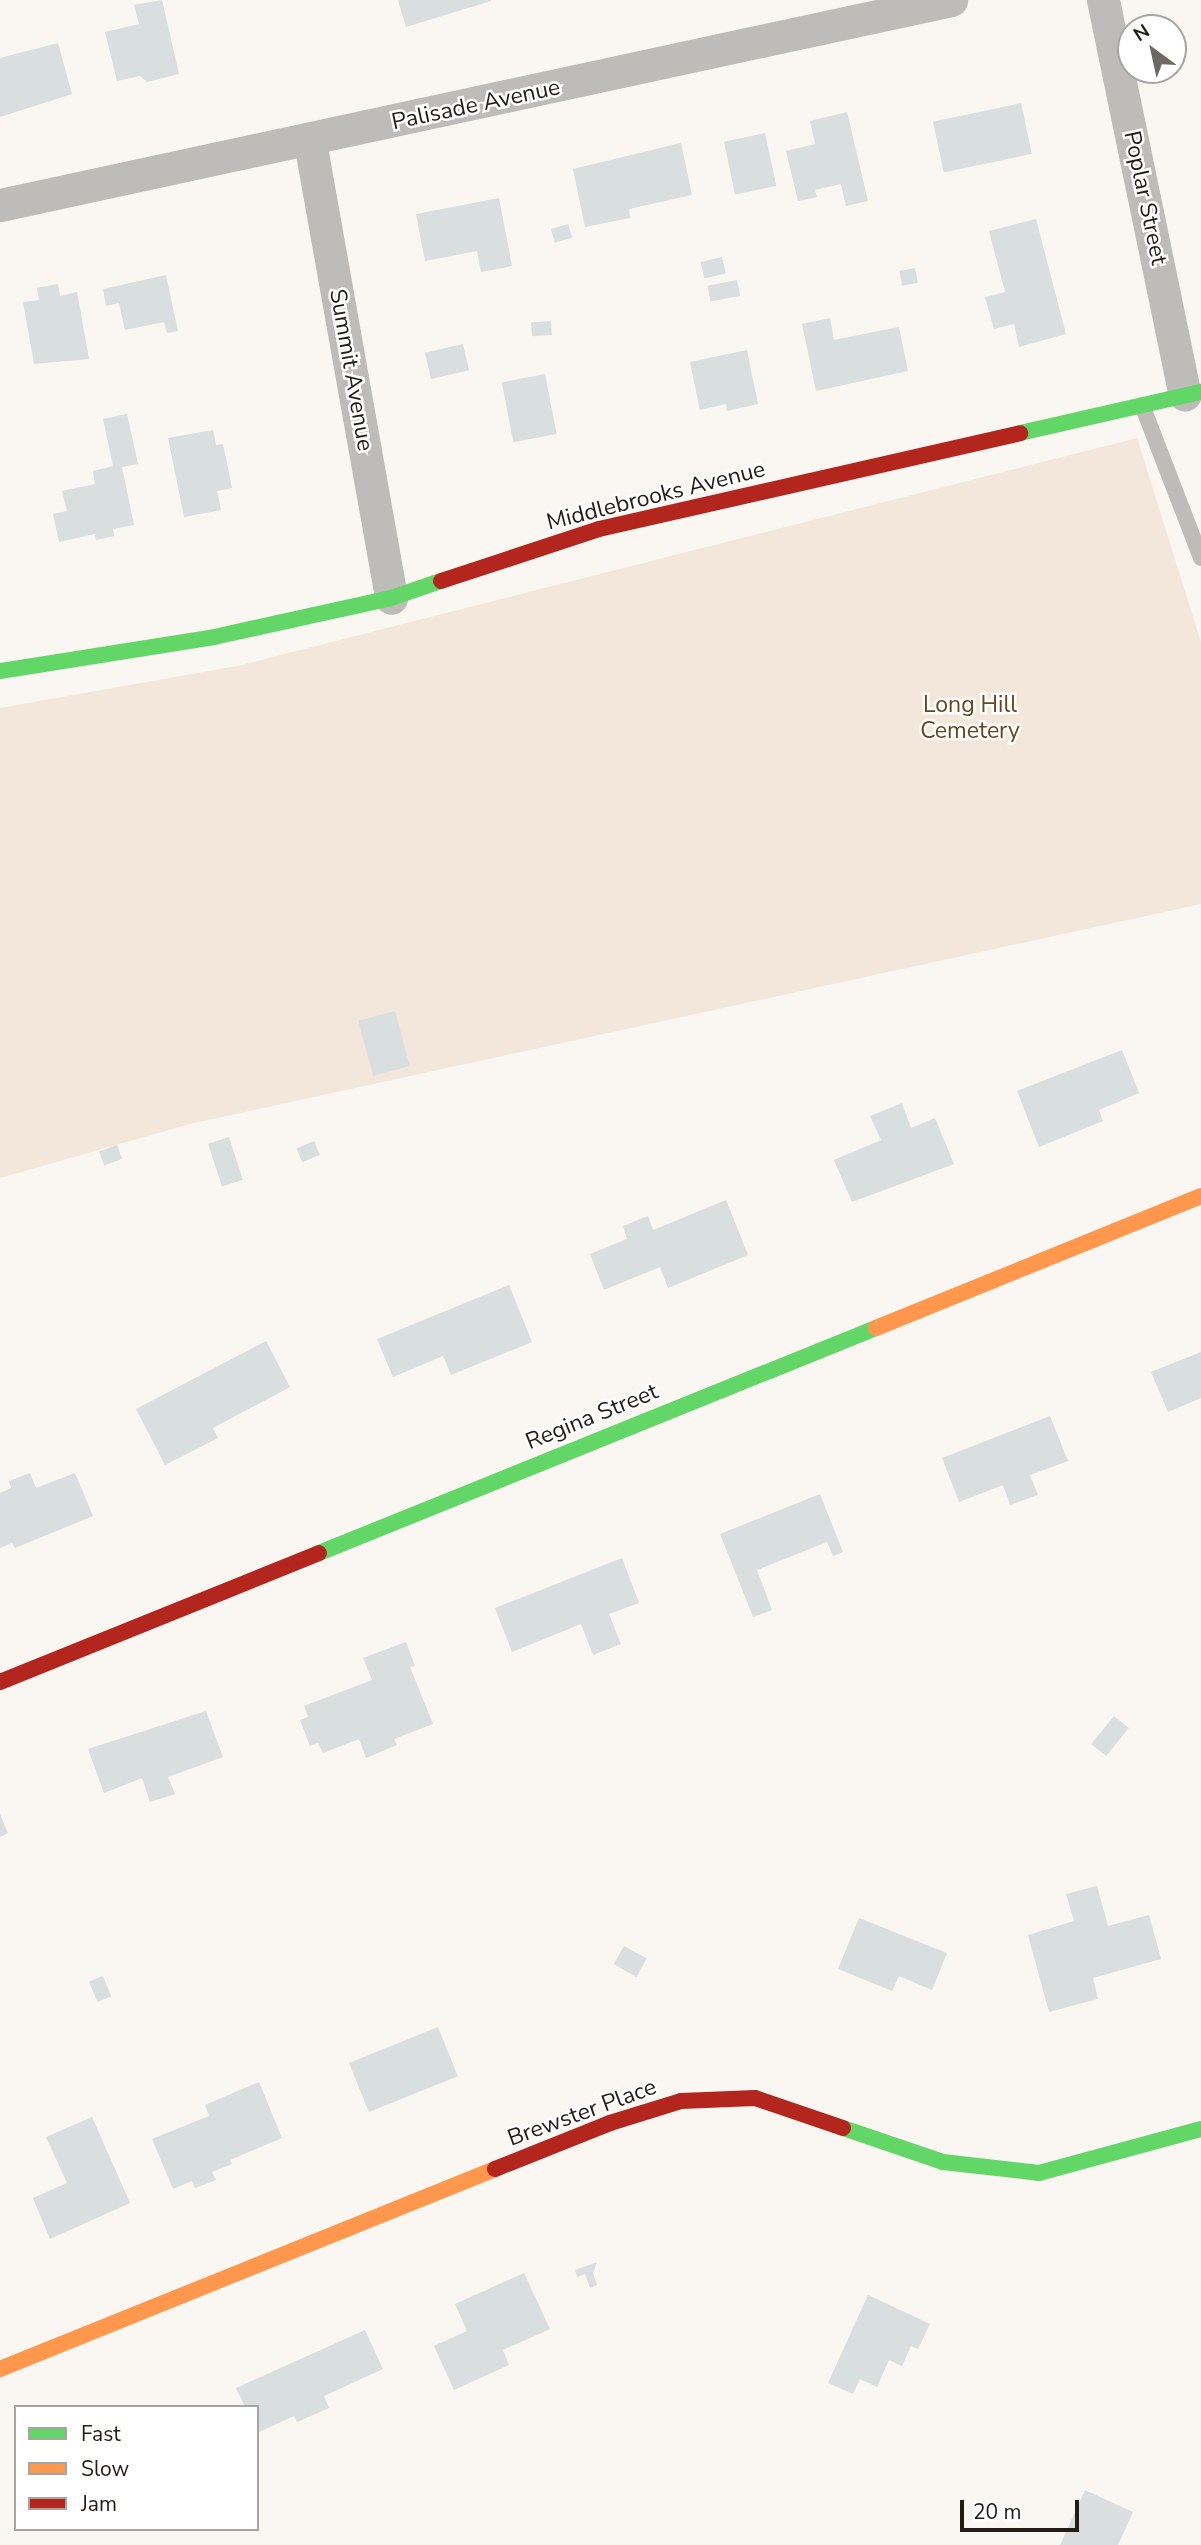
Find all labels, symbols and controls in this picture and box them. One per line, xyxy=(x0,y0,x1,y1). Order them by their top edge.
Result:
north arrow xyxy=(1117,14,1187,84)
text: N xyxy=(1129,18,1155,48)
street label: Palisade Avenue xyxy=(389,74,563,136)
street label: Poplar Street xyxy=(1117,129,1173,267)
street label: Summit Avenue xyxy=(323,287,379,453)
street label: Middlebrooks Avenue xyxy=(544,455,768,537)
park label: Long Hill Cemetery xyxy=(920,691,1020,745)
street label: Regina Street xyxy=(522,1378,662,1456)
street label: Brewster Place xyxy=(504,2073,660,2153)
legend xyxy=(14,2405,259,2531)
text: Fast xyxy=(81,2420,121,2448)
text: Slow xyxy=(81,2455,129,2483)
scale bar xyxy=(963,2486,1082,2530)
text: Jam xyxy=(81,2490,117,2518)
text: 20 m xyxy=(973,2498,1022,2526)

